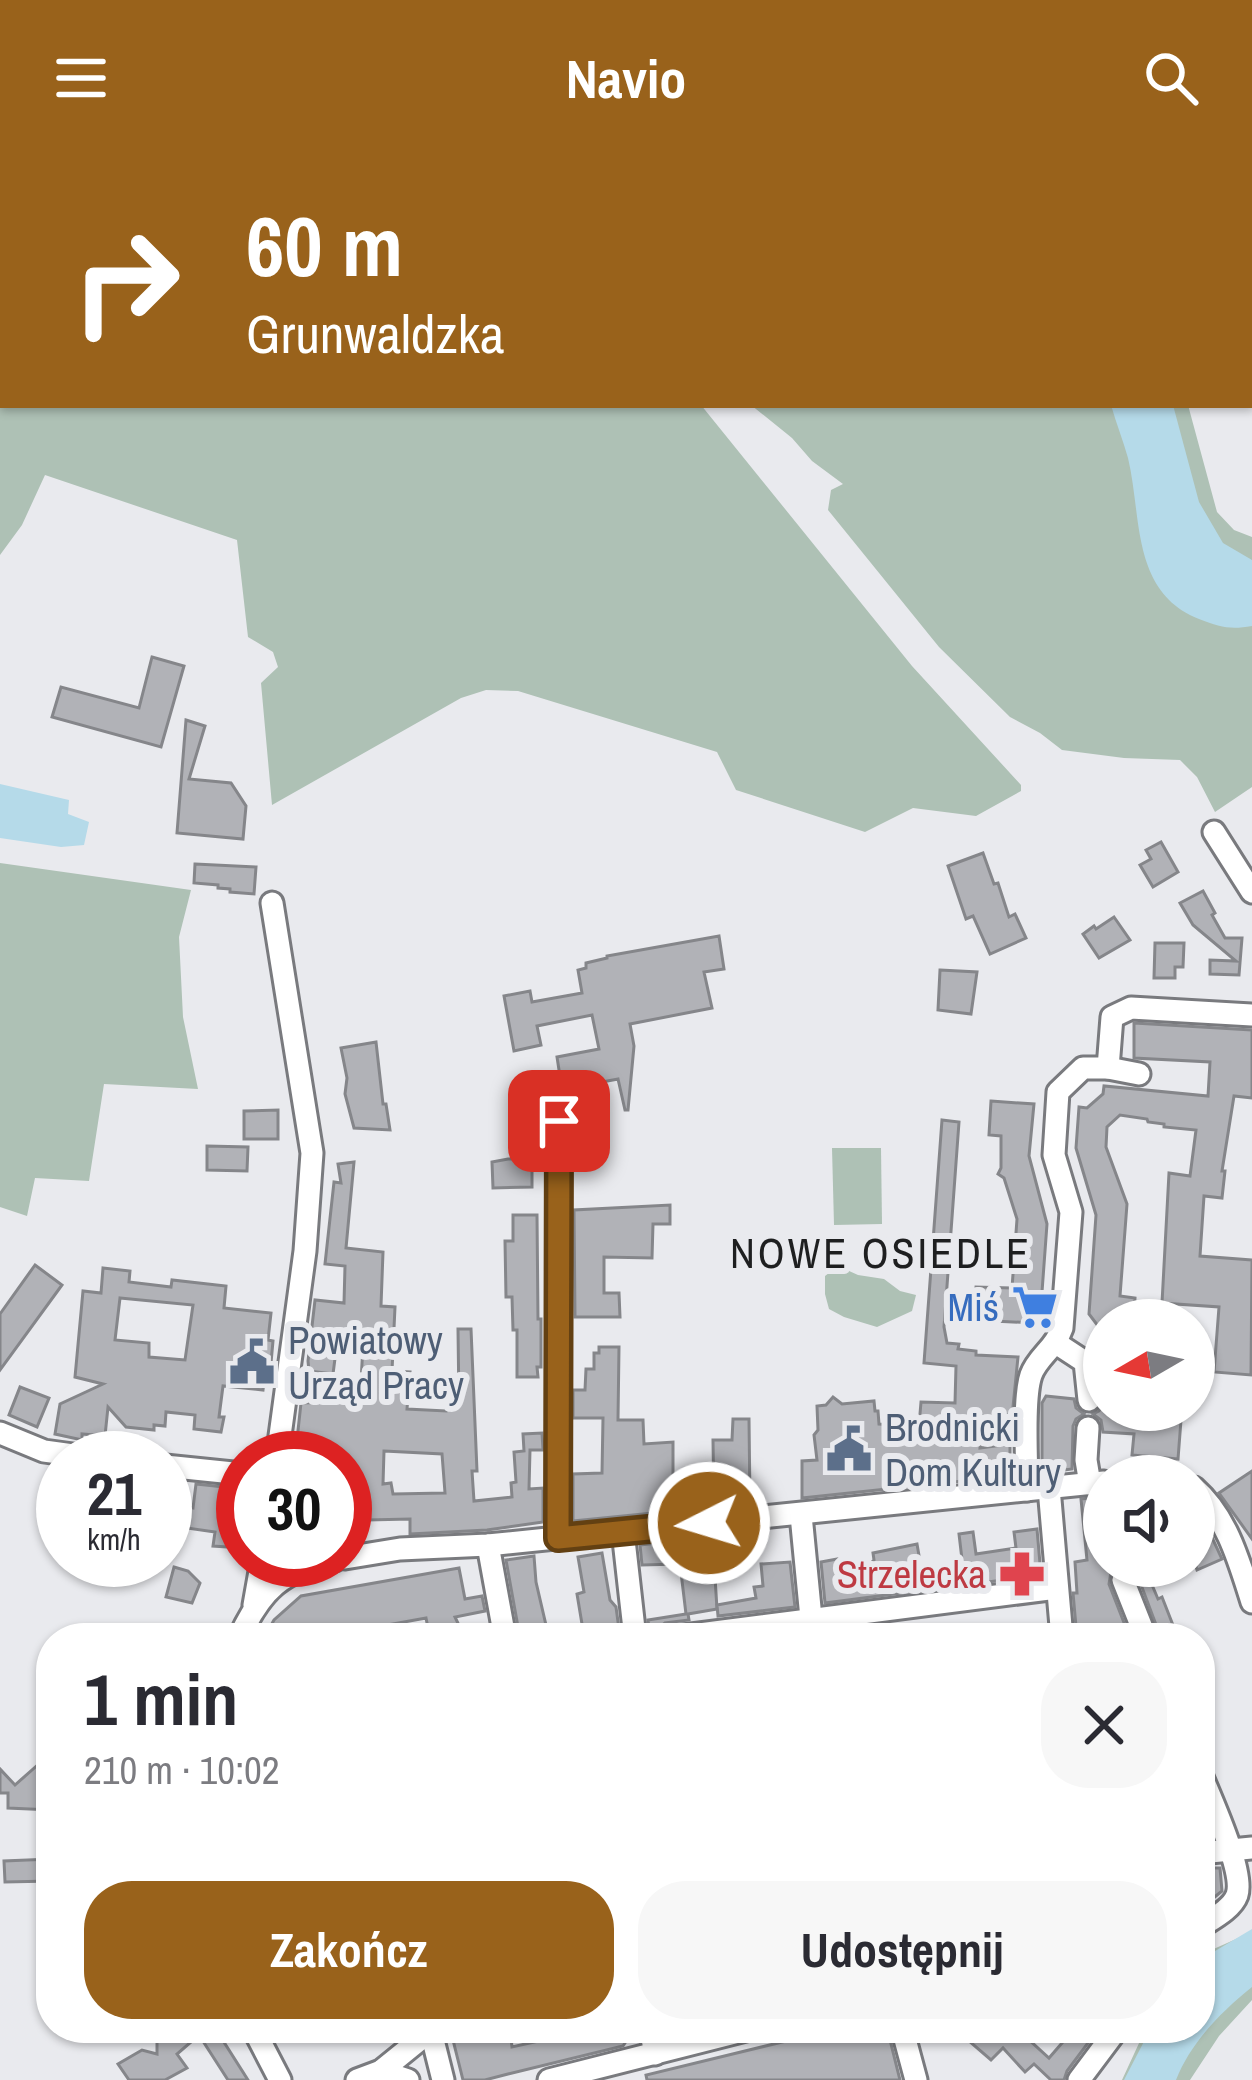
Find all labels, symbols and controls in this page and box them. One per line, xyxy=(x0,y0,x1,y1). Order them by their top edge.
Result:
text: Navio xyxy=(566,42,686,115)
icon: menu xyxy=(48,45,114,111)
icon: search xyxy=(1138,45,1204,111)
text: 60 m xyxy=(246,189,403,302)
icon: right xyxy=(48,204,204,360)
text: Grunwaldzka xyxy=(246,297,504,370)
pin xyxy=(508,1070,610,1172)
icon: arrive xyxy=(526,1088,592,1154)
district label: NOWE OSIEDLE xyxy=(730,1225,1032,1281)
place label: Miś xyxy=(947,1281,999,1333)
supermarket icon: Miś xyxy=(1010,1282,1060,1332)
north arrow xyxy=(1083,1299,1215,1431)
map controls xyxy=(1083,1299,1215,1587)
place label: Powiatowy Urząd Pracy xyxy=(288,1314,464,1411)
public building icon: Powiatowy Urząd Pracy xyxy=(227,1337,277,1387)
place label: Brodnicki Dom Kultury xyxy=(885,1401,1061,1498)
public building icon: Brodnicki Dom Kultury xyxy=(824,1424,874,1474)
speed limit sign: 30 xyxy=(216,1431,372,1587)
text: 21 xyxy=(87,1453,141,1534)
button: sound xyxy=(1083,1455,1215,1587)
position arrow xyxy=(646,1460,772,1586)
text: km/h xyxy=(87,1519,141,1559)
place label: Strzelecka xyxy=(837,1548,986,1600)
pharmacy icon: Strzelecka xyxy=(997,1549,1047,1599)
text: 1 min xyxy=(84,1650,238,1747)
button: close xyxy=(1041,1662,1167,1788)
text: 210 m · 10:02 xyxy=(84,1744,280,1796)
button: Zakończ xyxy=(84,1881,614,2019)
button: Udostępnij xyxy=(638,1881,1167,2019)

